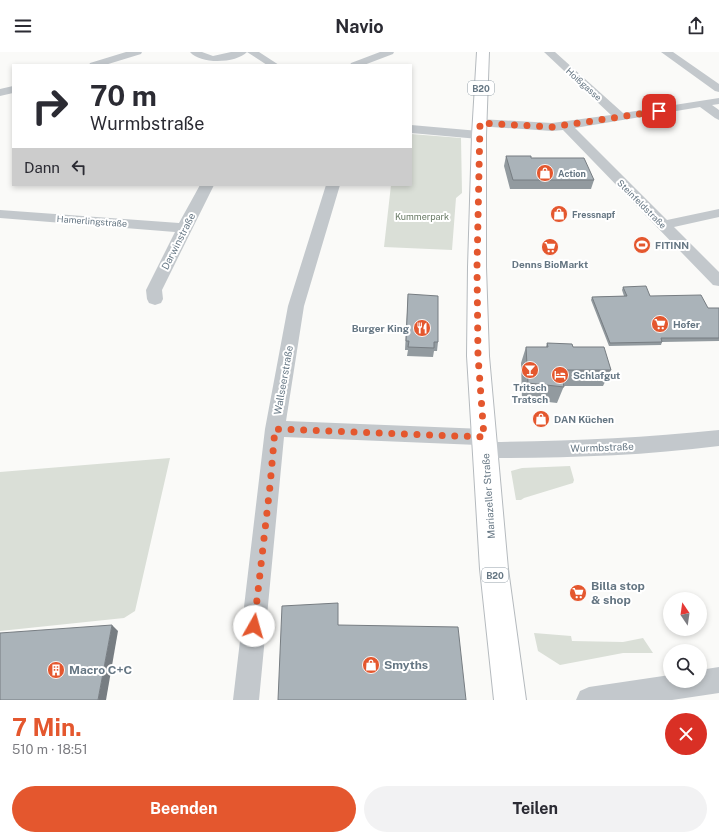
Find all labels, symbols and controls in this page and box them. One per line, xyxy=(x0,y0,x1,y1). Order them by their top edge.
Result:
icon: menu xyxy=(12,15,34,37)
icon: share xyxy=(685,15,707,37)
text: Navio xyxy=(335,16,384,37)
street label: Hoißgasse xyxy=(564,65,604,103)
text: 70 m xyxy=(90,79,157,112)
icon: right xyxy=(24,80,76,132)
road number: B20 xyxy=(468,81,494,95)
pin xyxy=(642,94,676,128)
icon: arrive xyxy=(648,100,670,122)
text: Wurmbstraße xyxy=(90,113,204,134)
icon: left xyxy=(68,156,90,178)
text: Dann xyxy=(24,159,60,176)
shop icon: Action xyxy=(535,163,555,183)
place label: Action xyxy=(558,168,586,179)
street label: Steinfeldstraße xyxy=(615,177,669,231)
shop icon: Fressnapf xyxy=(549,204,569,224)
place label: Fressnapf xyxy=(572,209,616,220)
street label: Darwinstraße xyxy=(159,210,198,271)
park label: Kummerpark xyxy=(395,211,449,222)
street label: Hamerlingstraße xyxy=(56,213,128,229)
sports icon: FITINN xyxy=(632,235,652,255)
supermarket icon: Denns BioMarkt xyxy=(540,237,560,257)
place label: FITINN xyxy=(655,239,689,251)
place label: Denns BioMarkt xyxy=(512,258,588,270)
supermarket icon: Hofer xyxy=(650,314,670,334)
restaurant icon: Burger King xyxy=(412,318,432,338)
place label: Hofer xyxy=(673,318,700,330)
place label: Burger King xyxy=(352,322,410,334)
street label: Wallseerstraße xyxy=(271,344,295,416)
bar icon: Tritsch Tratsch xyxy=(520,360,540,380)
hotel icon: Schlafgut xyxy=(550,365,570,385)
place label: Schlafgut xyxy=(573,369,620,381)
place label: Tritsch Tratsch xyxy=(512,381,548,405)
shop icon: DAN Küchen xyxy=(531,409,551,429)
place label: DAN Küchen xyxy=(554,413,614,425)
street label: Wurmbstraße xyxy=(570,440,634,454)
street label: Mariazeller Straße xyxy=(479,453,497,539)
road number: B20 xyxy=(482,568,508,582)
place label: Billa stop & shop xyxy=(591,579,645,607)
supermarket icon: Billa stop & shop xyxy=(568,583,588,603)
north arrow xyxy=(663,592,707,636)
map controls xyxy=(663,592,707,688)
position arrow xyxy=(233,605,275,647)
button: search xyxy=(663,644,707,688)
shop icon: Smyths xyxy=(361,655,381,675)
place label: Smyths xyxy=(384,658,428,672)
building icon: Macro C+C xyxy=(46,660,66,680)
place label: Macro C+C xyxy=(69,663,132,677)
text: 7 Min. xyxy=(12,713,82,741)
button: close xyxy=(665,713,707,755)
text: 510 m · 18:51 xyxy=(12,742,87,757)
button: Beenden xyxy=(12,786,356,832)
button: Teilen xyxy=(364,786,707,832)

